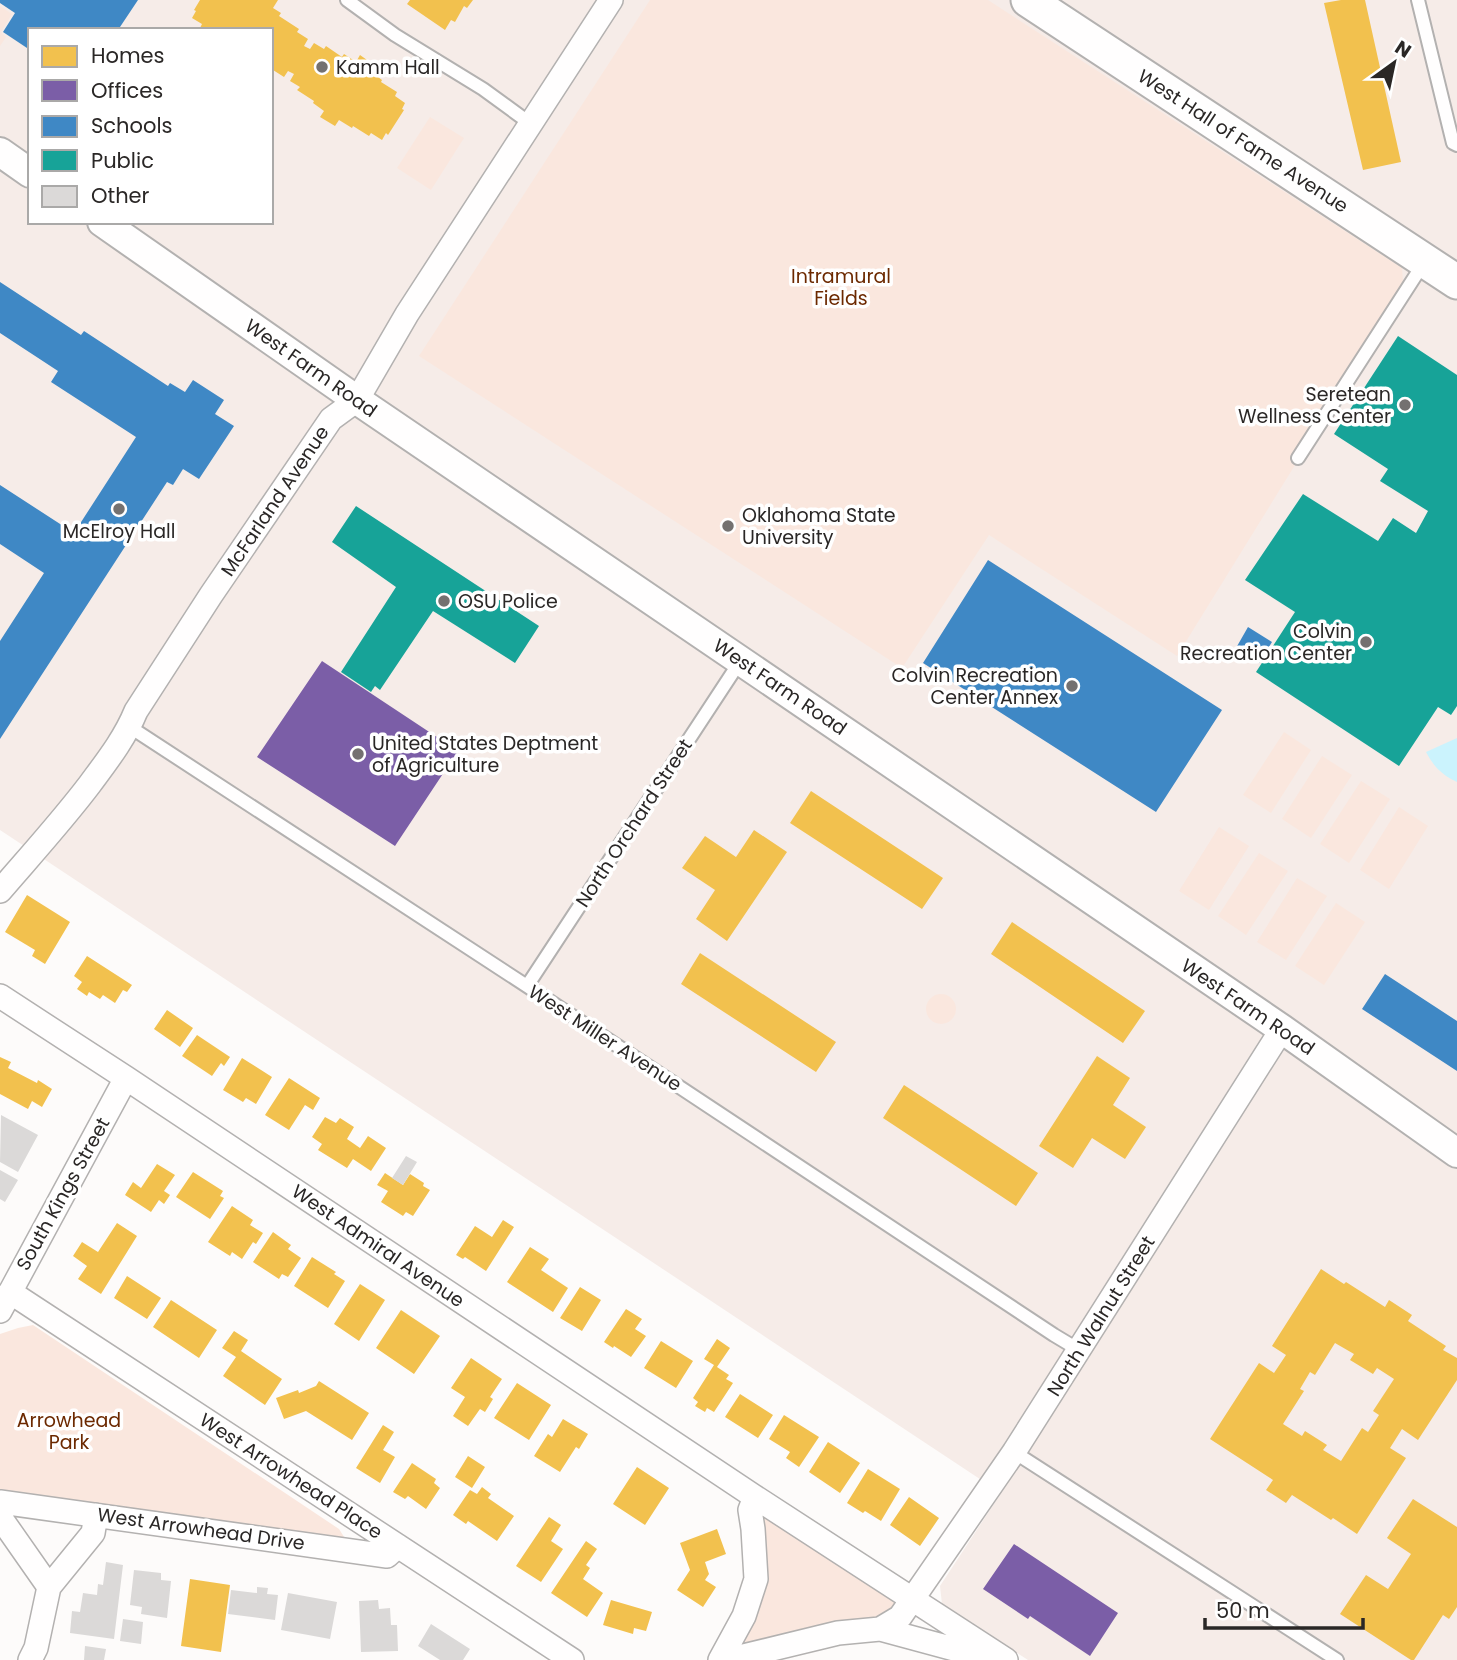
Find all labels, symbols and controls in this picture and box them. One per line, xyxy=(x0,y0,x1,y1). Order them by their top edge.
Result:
legend xyxy=(28,28,273,224)
north arrow xyxy=(1359,28,1429,98)
text: N xyxy=(1390,34,1416,64)
text: Homes xyxy=(91,41,165,70)
place label: Kamm Hall xyxy=(336,54,440,81)
marker: Kamm Hall xyxy=(314,59,330,75)
street label: West Hall of Fame Avenue xyxy=(1132,63,1354,219)
text: Offices xyxy=(91,76,163,105)
text: Schools xyxy=(91,111,173,140)
text: Public xyxy=(91,146,154,175)
text: Other xyxy=(91,181,150,210)
park label: Intramural Fields xyxy=(791,263,891,312)
street label: West Farm Road xyxy=(239,312,383,424)
place label: Seretean Wellness Center xyxy=(1238,381,1391,430)
marker: Seretean Wellness Center xyxy=(1397,397,1413,413)
street label: McFarland Avenue xyxy=(215,420,335,582)
marker: McElroy Hall xyxy=(111,501,127,517)
place label: Oklahoma State University xyxy=(742,502,896,551)
place label: McElroy Hall xyxy=(63,518,175,545)
marker: Oklahoma State University xyxy=(720,518,736,534)
place label: OSU Police xyxy=(458,588,558,615)
marker: OSU Police xyxy=(436,593,452,609)
place label: Colvin Recreation Center xyxy=(1180,618,1352,667)
street label: West Farm Road xyxy=(708,632,852,742)
marker: Colvin Recreation Center xyxy=(1358,634,1374,650)
place label: Colvin Recreation Center Annex xyxy=(891,662,1058,711)
marker: Colvin Recreation Center Annex xyxy=(1064,678,1080,694)
place label: United States Deptment of Agriculture xyxy=(372,730,598,779)
street label: North Orchard Street xyxy=(569,733,699,913)
marker: United States Deptment of Agriculture xyxy=(350,746,366,762)
street label: West Farm Road xyxy=(1176,952,1320,1062)
street label: West Miller Avenue xyxy=(523,978,687,1098)
street label: South Kings Street xyxy=(10,1112,116,1275)
street label: West Admiral Avenue xyxy=(286,1178,470,1314)
street label: North Walnut Street xyxy=(1041,1230,1161,1401)
park label: Arrowhead Park xyxy=(17,1407,121,1456)
street label: West Arrowhead Place xyxy=(194,1407,388,1545)
street label: West Arrowhead Drive xyxy=(95,1501,307,1557)
scale bar xyxy=(1205,1586,1362,1630)
text: 50 m xyxy=(1216,1596,1270,1625)

